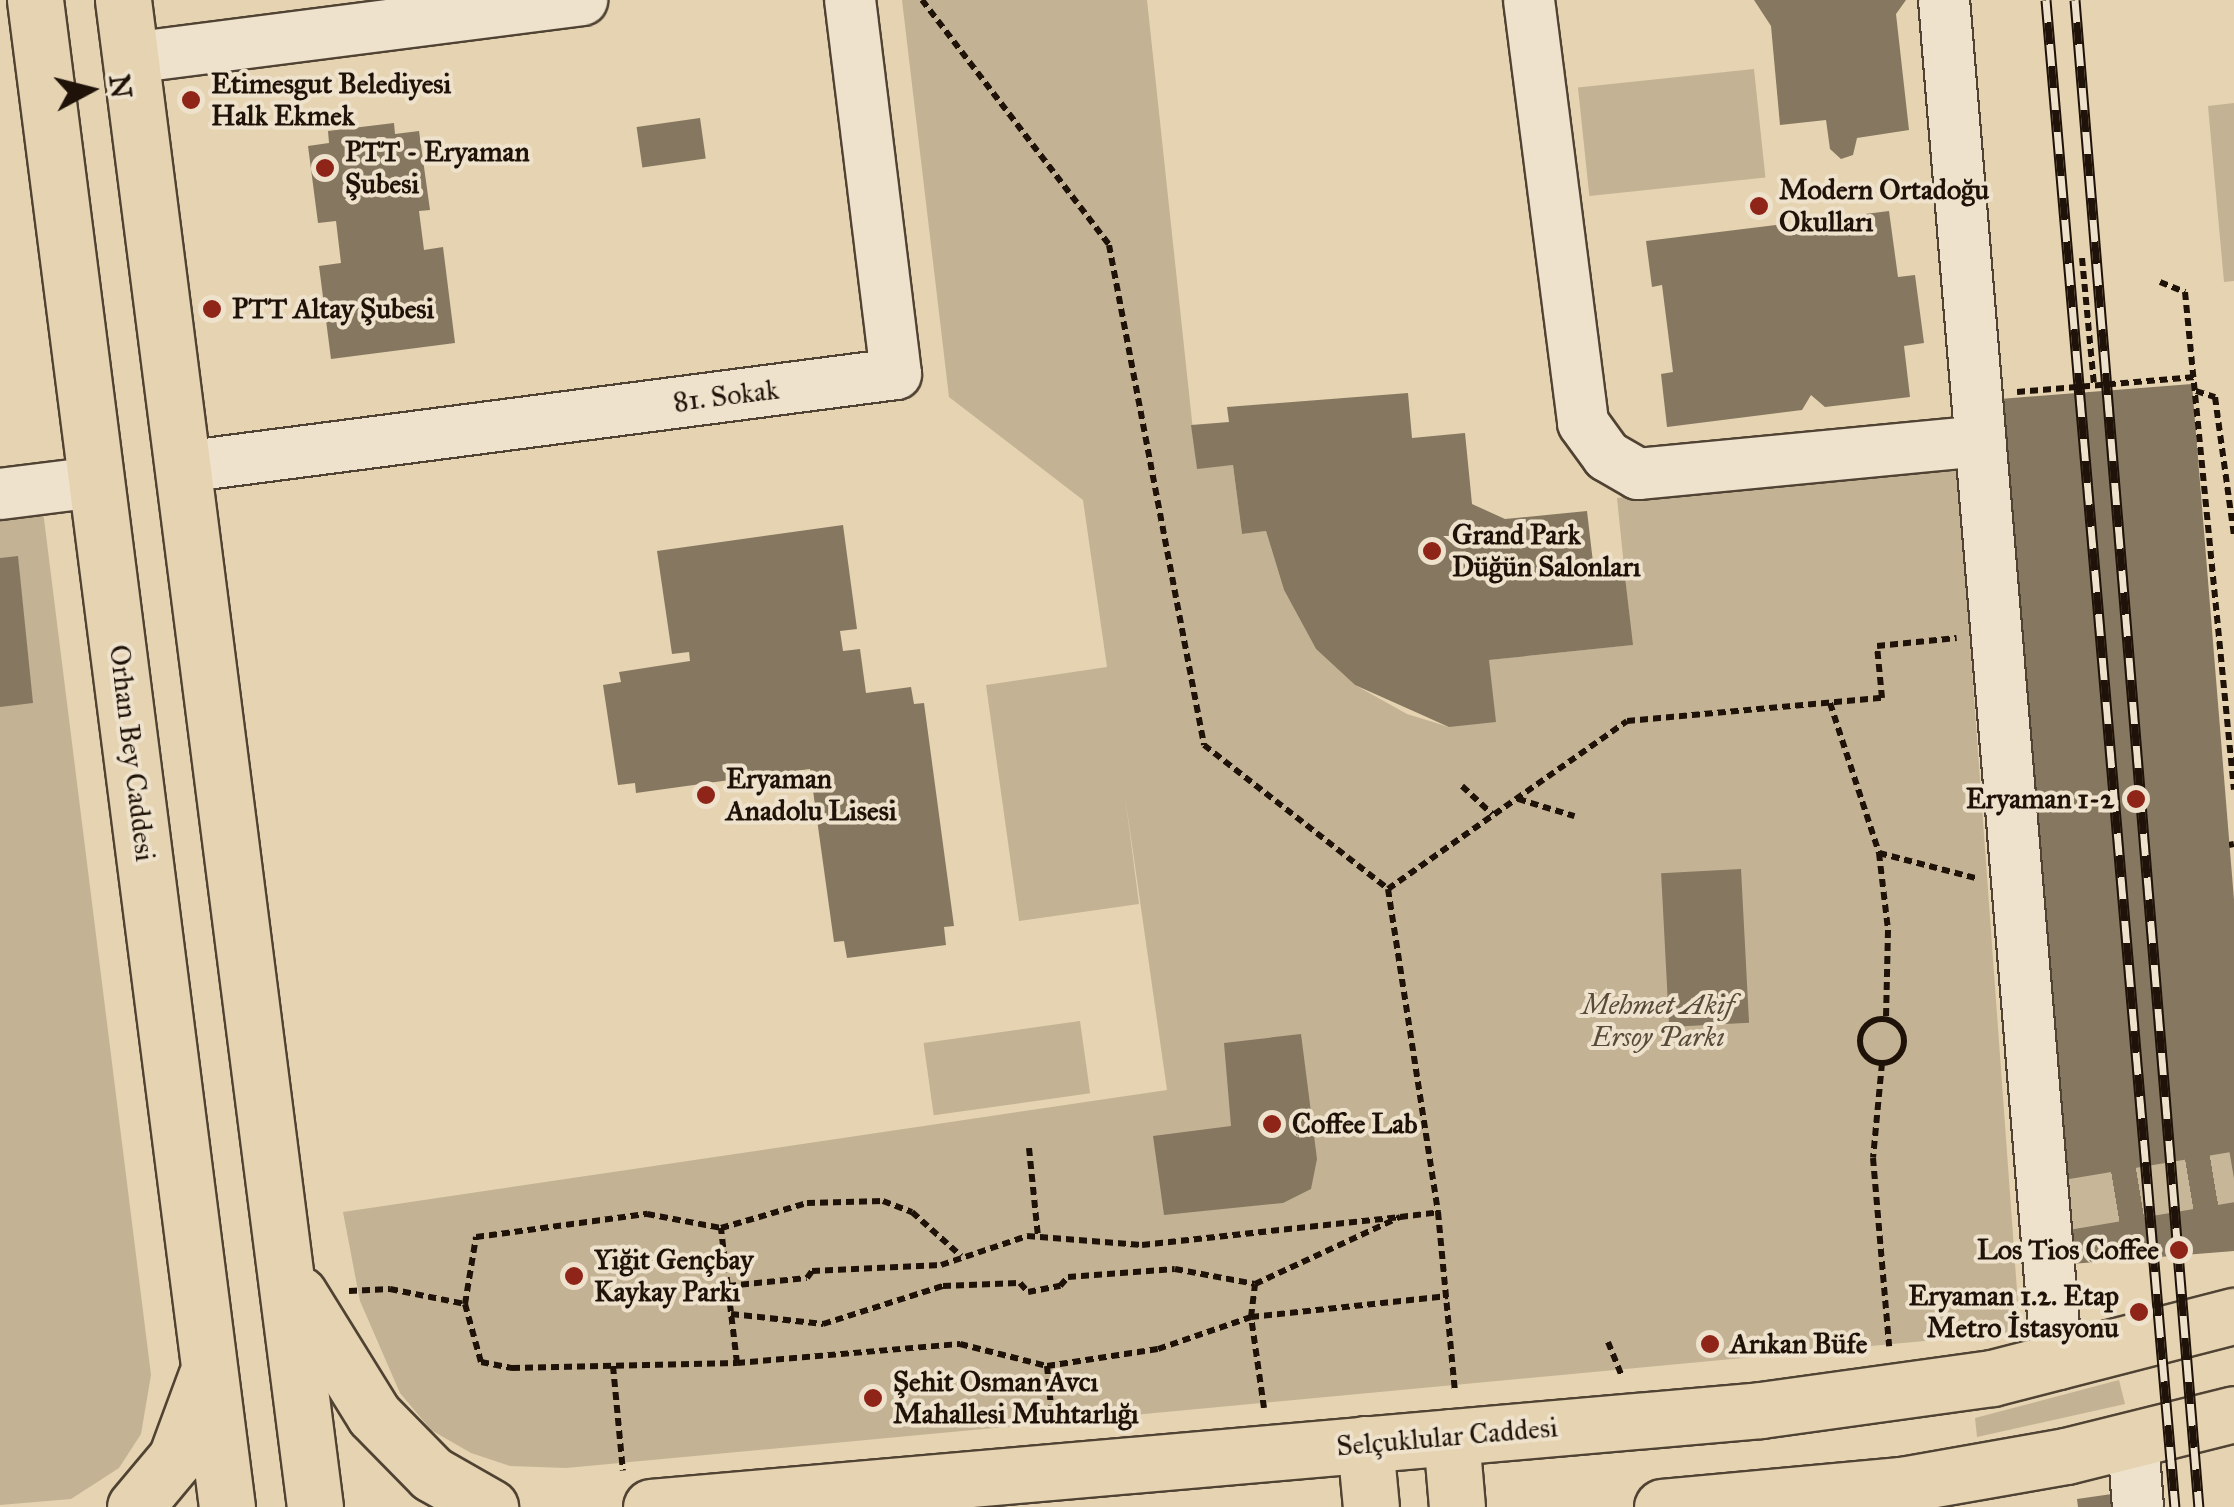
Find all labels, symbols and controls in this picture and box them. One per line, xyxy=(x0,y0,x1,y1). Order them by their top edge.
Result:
north arrow xyxy=(40,40,140,140)
place label: Etimesgut Belediyesi Halk Ekmek xyxy=(211,67,451,133)
text: N xyxy=(101,72,139,100)
marker: Etimesgut Belediyesi Halk Ekmek xyxy=(180,89,202,111)
place label: PTT - Eryaman Şubesi xyxy=(345,135,530,201)
marker: PTT - Eryaman Şubesi xyxy=(314,157,336,179)
place label: Modern Ortadoğu Okulları xyxy=(1779,173,1989,239)
marker: Modern Ortadoğu Okulları xyxy=(1748,195,1770,217)
place label: PTT Altay Şubesi xyxy=(232,292,434,326)
marker: PTT Altay Şubesi xyxy=(201,298,223,320)
street label: 81. Sokak xyxy=(671,373,781,419)
place label: Grand Park Düğün Salonları xyxy=(1452,518,1641,584)
marker: Grand Park Düğün Salonları xyxy=(1421,540,1443,562)
street label: Orhan Bey Caddesi xyxy=(102,643,162,863)
place label: Eryaman Anadolu Lisesi xyxy=(726,762,897,828)
place label: Eryaman 1-2 xyxy=(1966,782,2114,816)
marker: Eryaman Anadolu Lisesi xyxy=(695,784,717,806)
marker: Eryaman 1-2 xyxy=(2123,786,2149,812)
park label: Mehmet Akif Ersoy Parkı xyxy=(1582,988,1734,1054)
place label: Coffee Lab xyxy=(1292,1107,1418,1141)
marker: Coffee Lab xyxy=(1261,1113,1283,1135)
place label: Los Tios Coffee xyxy=(1977,1233,2159,1267)
marker: Los Tios Coffee xyxy=(2168,1239,2190,1261)
place label: Yiğit Gençbay Kaykay Parkı xyxy=(594,1243,753,1309)
marker: Yiğit Gençbay Kaykay Parkı xyxy=(563,1265,585,1287)
place label: Eryaman 1.2. Etap Metro İstasyonu xyxy=(1908,1279,2119,1345)
marker: Eryaman 1.2. Etap Metro İstasyonu xyxy=(2128,1301,2150,1323)
place label: Arıkan Büfe xyxy=(1730,1327,1867,1361)
marker: Arıkan Büfe xyxy=(1699,1333,1721,1355)
place label: Şehit Osman Avcı Mahallesi Muhtarlığı xyxy=(893,1365,1139,1431)
marker: Şehit Osman Avcı Mahallesi Muhtarlığı xyxy=(862,1387,884,1409)
street label: Selçuklular Caddesi xyxy=(1335,1411,1559,1463)

